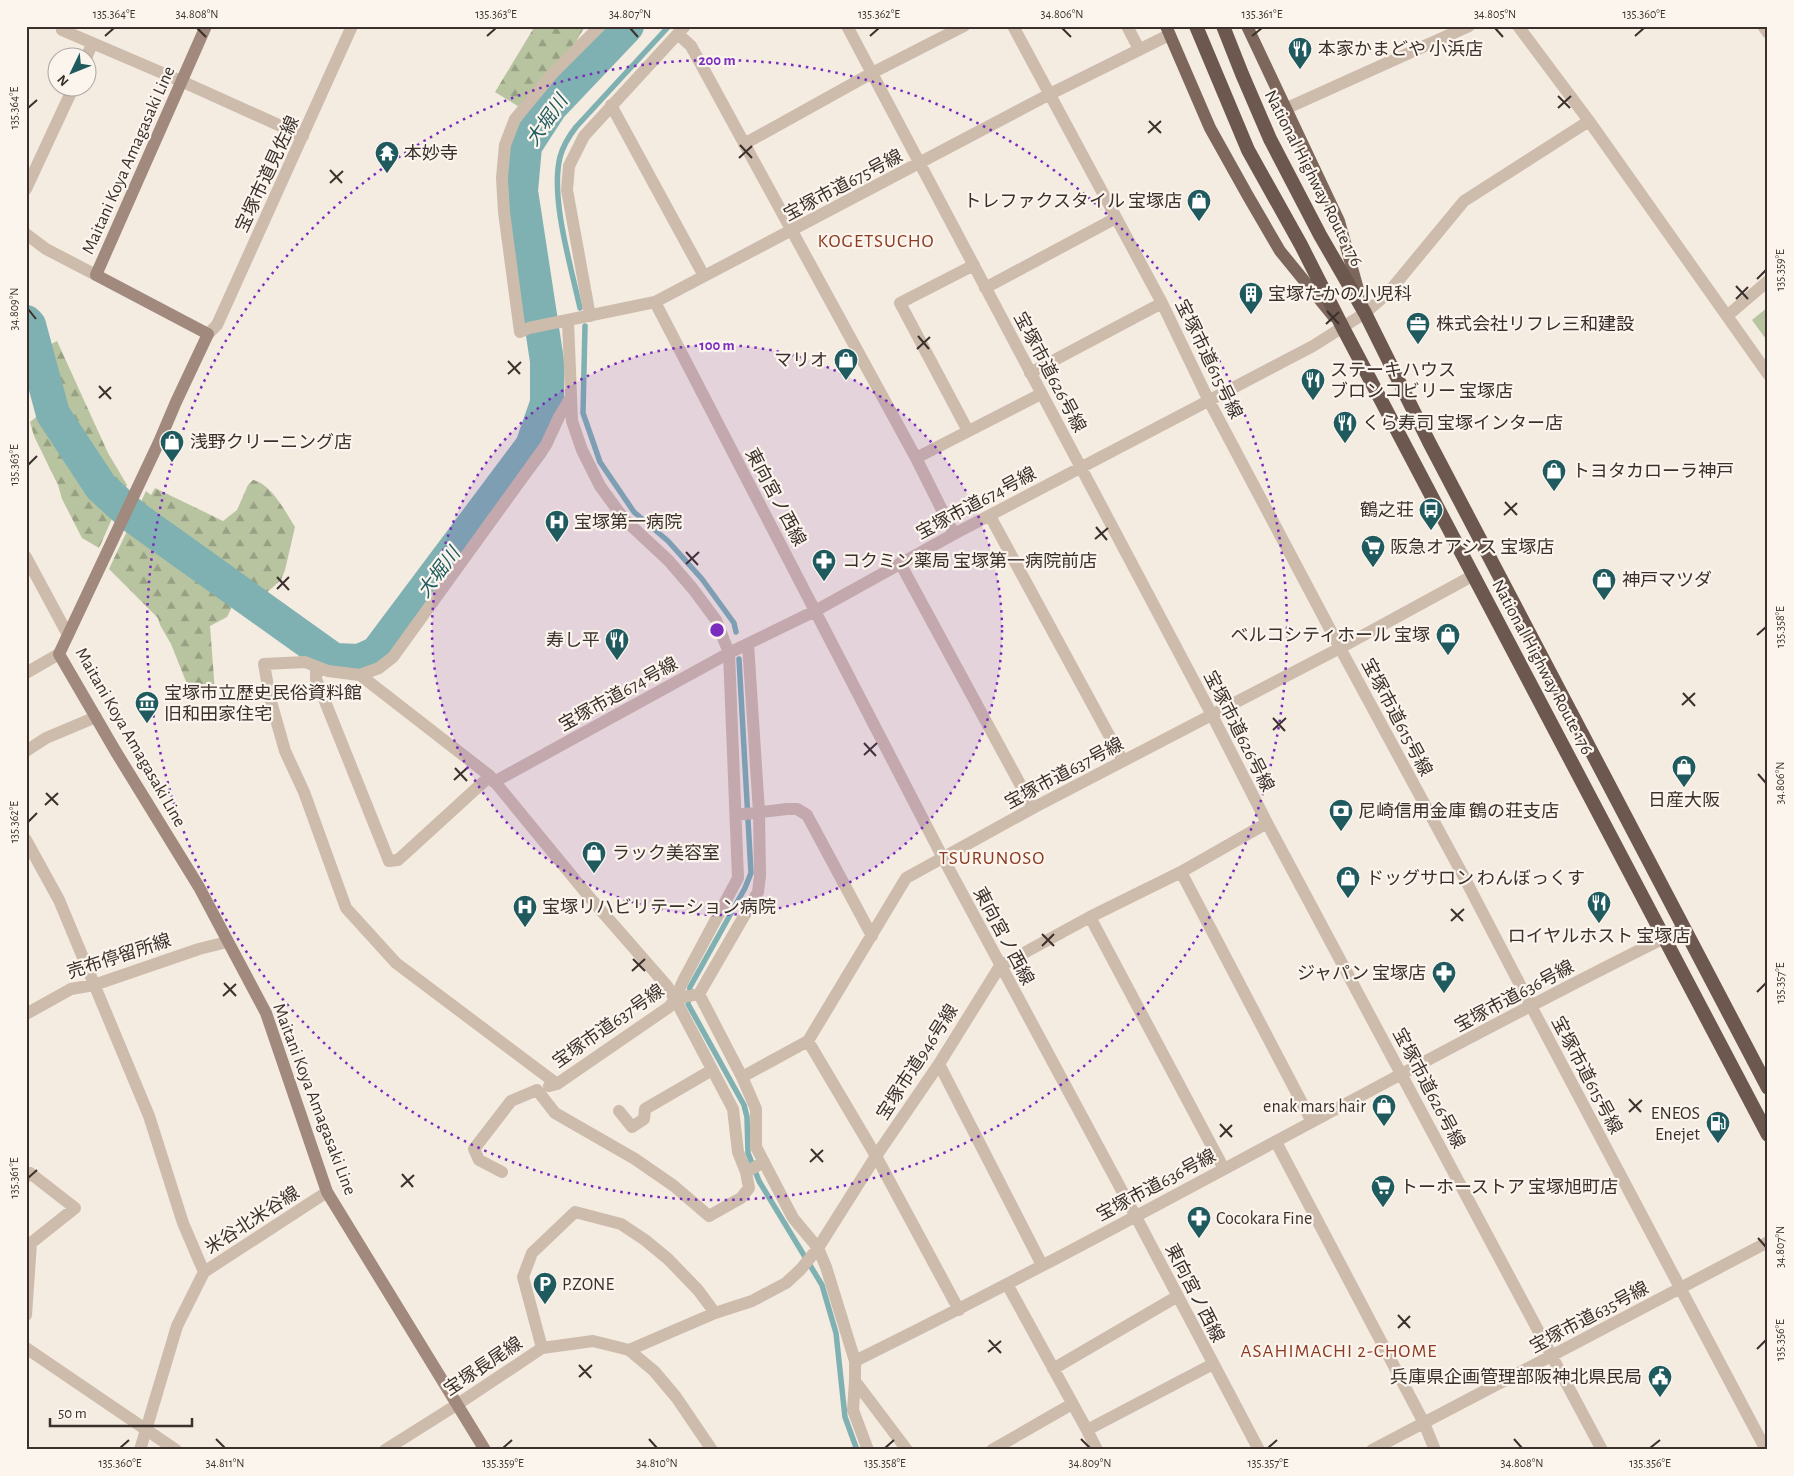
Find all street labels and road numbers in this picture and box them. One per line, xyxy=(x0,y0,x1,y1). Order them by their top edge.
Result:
street label: Maitani Koya Amagasaki Line xyxy=(79,64,179,257)
street label: National Highway Route 176 xyxy=(1261,87,1365,270)
street label: 宝塚市道見佐線 xyxy=(231,113,303,235)
street label: 宝塚市道675号線 xyxy=(780,145,906,225)
street label: 宝塚市道615号線 xyxy=(1171,296,1247,422)
street label: 宝塚市道626号線 xyxy=(1010,309,1090,435)
street label: 東向宮ノ西線 xyxy=(742,445,810,549)
street label: 宝塚市道674号線 xyxy=(913,463,1039,543)
street label: National Highway Route 176 xyxy=(1488,577,1596,758)
street label: Maitani Koya Amagasaki Line xyxy=(71,645,189,830)
street label: 宝塚市道674号線 xyxy=(555,653,681,735)
street label: 宝塚市道615号線 xyxy=(1358,655,1436,779)
street label: 宝塚市道626号線 xyxy=(1200,667,1278,795)
street label: 宝塚市道637号線 xyxy=(1001,733,1127,813)
street label: 東向宮ノ西線 xyxy=(970,884,1038,988)
street label: 売布停留所線 xyxy=(65,930,173,982)
street label: 宝塚市道636号線 xyxy=(1451,956,1577,1036)
street label: 宝塚市道637号線 xyxy=(548,980,668,1072)
street label: Maitani Koya Amagasaki Line xyxy=(269,1001,359,1198)
street label: 宝塚市道946号線 xyxy=(872,1001,962,1123)
street label: 宝塚市道615号線 xyxy=(1548,1013,1626,1137)
street label: 宝塚市道626号線 xyxy=(1389,1025,1469,1151)
street label: 宝塚市道636号線 xyxy=(1093,1145,1219,1225)
street label: 米谷北米谷線 xyxy=(201,1182,303,1258)
street label: 東向宮ノ西線 xyxy=(1162,1240,1228,1346)
street label: 宝塚市道635号線 xyxy=(1526,1277,1652,1357)
street label: 宝塚長尾線 xyxy=(440,1333,526,1399)

